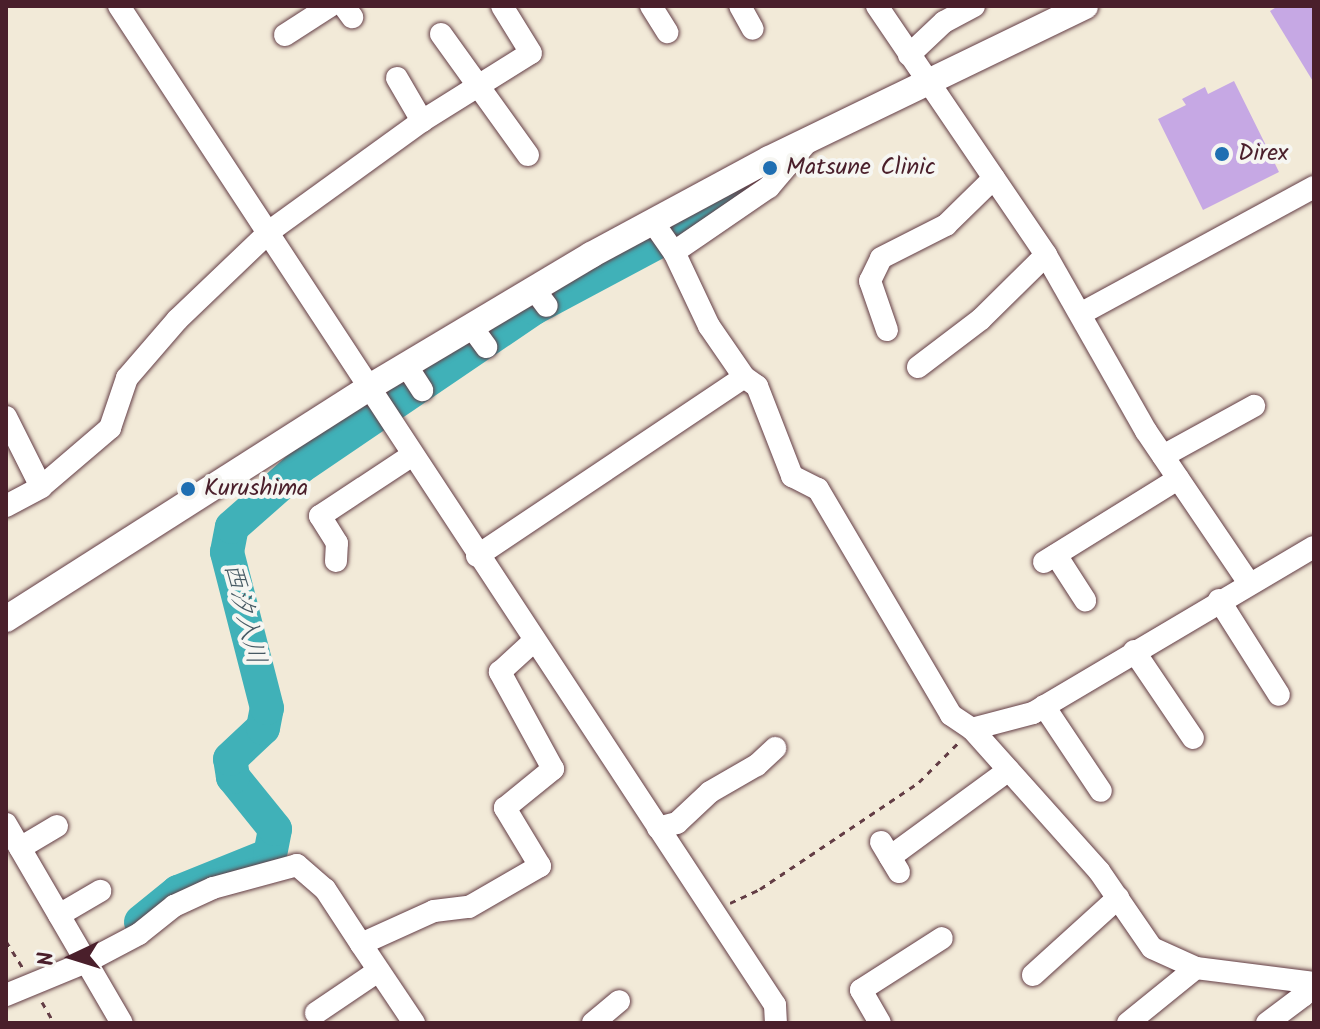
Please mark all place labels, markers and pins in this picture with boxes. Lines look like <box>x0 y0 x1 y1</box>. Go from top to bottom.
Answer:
place label: Direx <box>1238 140 1288 168</box>
marker: Direx <box>1213 145 1231 163</box>
place label: Matsune Clinic <box>786 154 936 182</box>
marker: Matsune Clinic <box>761 159 779 177</box>
place label: Kurushima <box>204 475 308 503</box>
marker: Kurushima <box>179 480 197 498</box>

